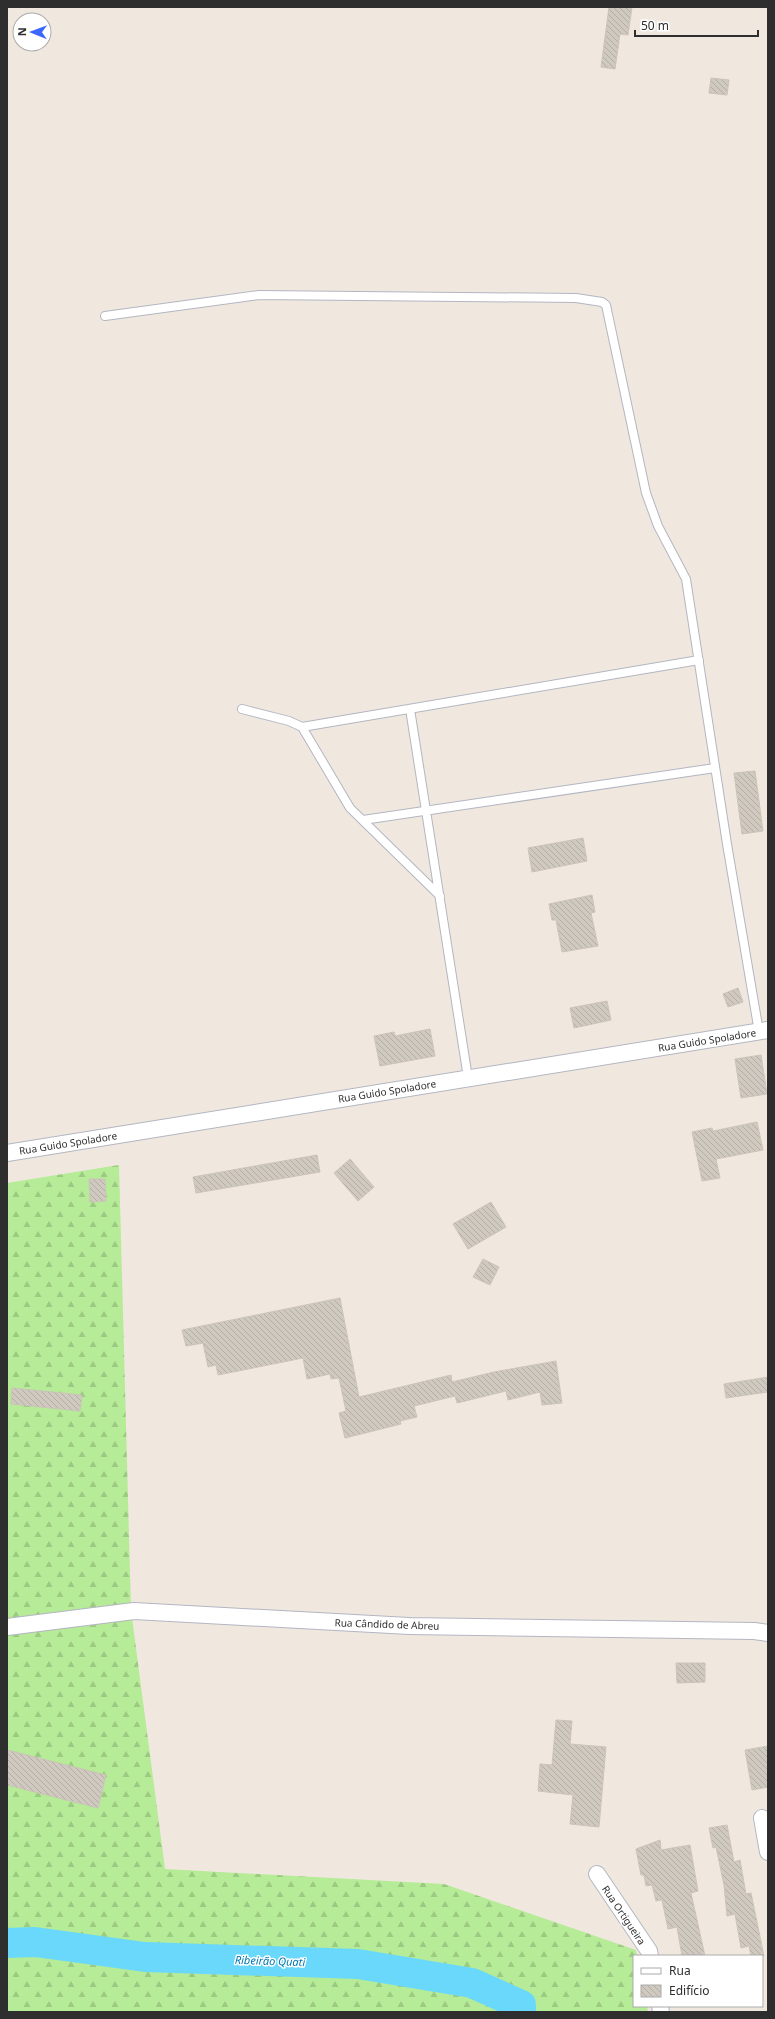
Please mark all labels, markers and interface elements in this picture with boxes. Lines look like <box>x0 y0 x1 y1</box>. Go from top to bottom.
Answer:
north arrow <box>12 12 52 52</box>
scale bar <box>635 12 758 38</box>
text: 50 m <box>641 17 669 34</box>
text: N <box>14 27 29 36</box>
street label: Rua Guido Spoladore <box>657 1025 757 1055</box>
street label: Rua Guido Spoladore <box>337 1076 437 1106</box>
street label: Rua Guido Spoladore <box>18 1128 118 1158</box>
street label: Rua Cândido de Abreu <box>334 1615 440 1633</box>
street label: Rua Ortigueira <box>599 1883 649 1947</box>
water label: Ribeirão Quati <box>235 1952 306 1969</box>
legend <box>633 1955 763 2007</box>
text: Rua <box>669 1962 691 1979</box>
text: Edifício <box>669 1982 710 1999</box>

